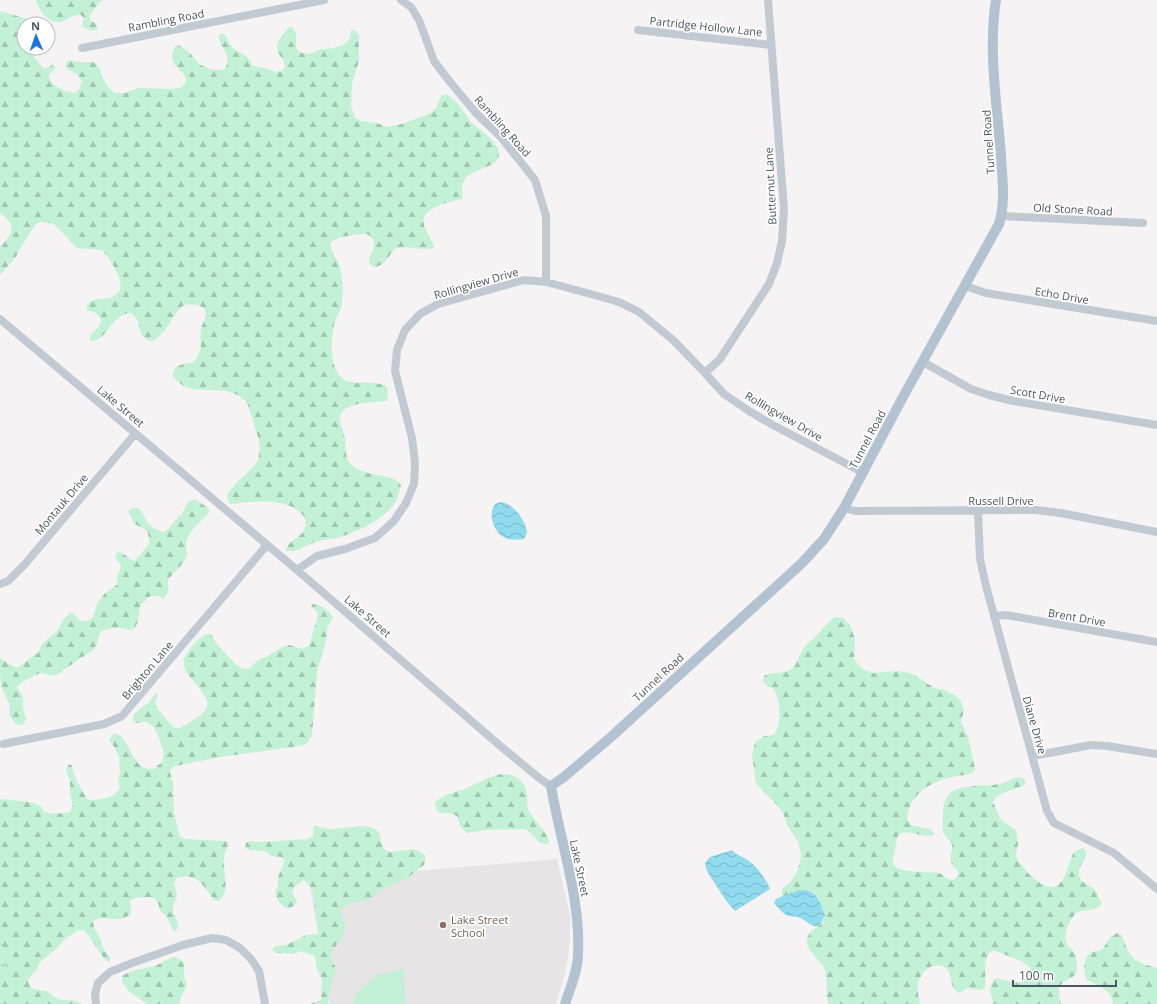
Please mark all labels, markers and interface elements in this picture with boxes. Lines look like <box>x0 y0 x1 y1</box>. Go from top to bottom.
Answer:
street label: Rambling Road <box>127 5 205 35</box>
street label: Partridge Hollow Lane <box>649 13 763 39</box>
north arrow <box>16 16 56 56</box>
text: N <box>31 18 40 33</box>
street label: Rambling Road <box>472 92 534 160</box>
street label: Tunnel Road <box>978 109 998 175</box>
street label: Butternut Lane <box>760 147 780 225</box>
street label: Old Stone Road <box>1033 199 1113 219</box>
street label: Rollingview Drive <box>432 264 520 302</box>
street label: Echo Drive <box>1034 283 1090 307</box>
street label: Lake Street <box>94 382 148 430</box>
street label: Scott Drive <box>1009 382 1067 406</box>
street label: Rollingview Drive <box>742 388 826 444</box>
street label: Tunnel Road <box>845 407 889 471</box>
street label: Montauk Drive <box>31 470 91 538</box>
street label: Russell Drive <box>968 493 1034 508</box>
street label: Lake Street <box>341 592 395 641</box>
street label: Brent Drive <box>1047 605 1107 629</box>
street label: Brighton Lane <box>118 638 176 702</box>
street label: Tunnel Road <box>629 650 687 704</box>
street label: Diane Drive <box>1020 694 1050 756</box>
street label: Lake Street <box>567 838 593 898</box>
place label: Lake Street School <box>451 912 508 940</box>
marker: Lake Street School <box>438 920 448 930</box>
scale bar <box>1013 962 1116 988</box>
text: 100 m <box>1019 967 1054 984</box>

